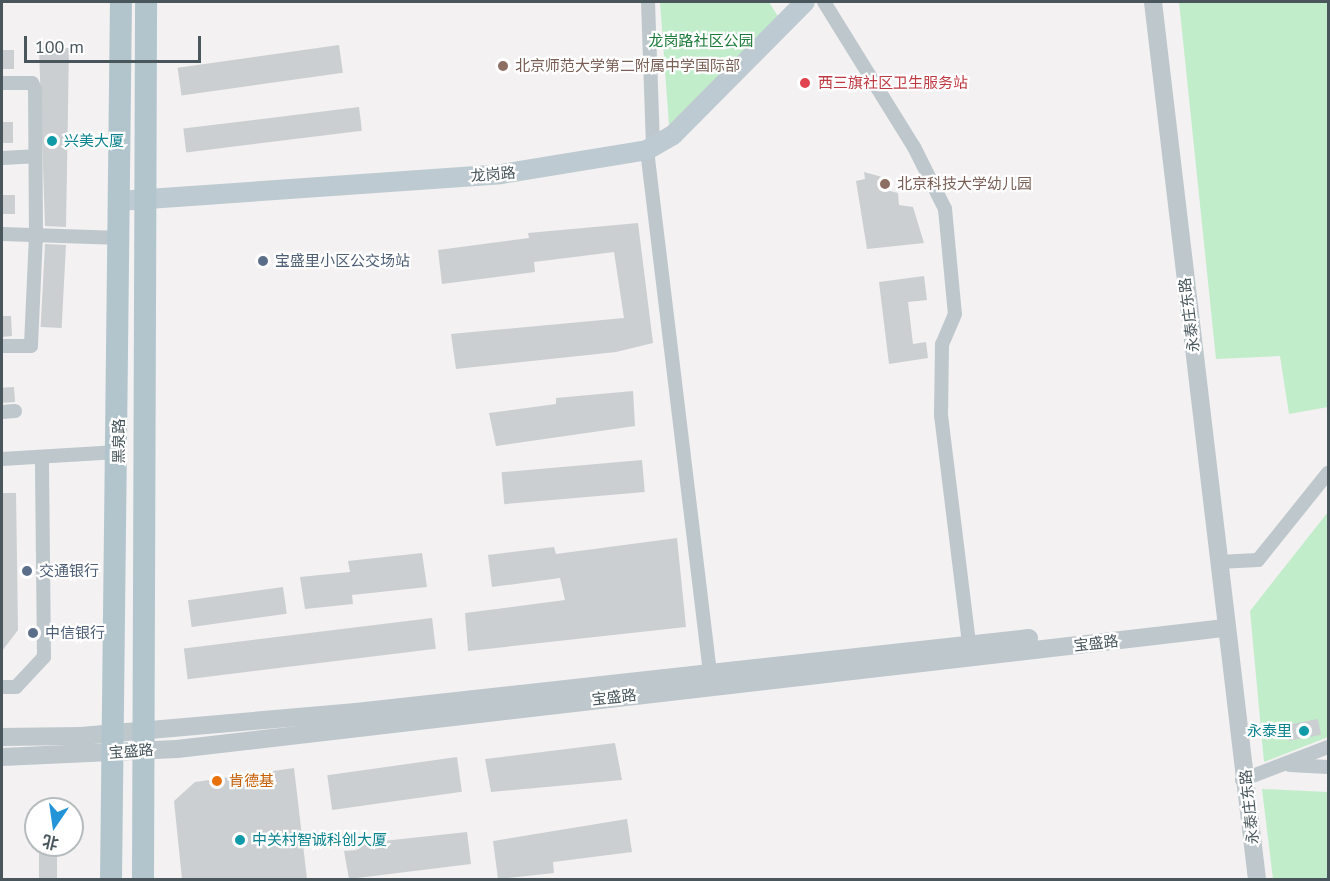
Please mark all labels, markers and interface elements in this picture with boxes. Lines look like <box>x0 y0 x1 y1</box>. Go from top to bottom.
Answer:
scale bar <box>27 24 204 62</box>
park label: 龙岗路社区公园 <box>649 32 753 50</box>
text: 100 m <box>35 35 84 58</box>
place label: 北京师范大学第二附属中学国际部 <box>515 57 740 75</box>
marker: 北京师范大学第二附属中学国际部 <box>496 59 510 73</box>
marker: 西三旗社区卫生服务站 <box>796 74 814 92</box>
place label: 西三旗社区卫生服务站 <box>818 74 968 92</box>
place label: 兴美大厦 <box>64 132 124 150</box>
marker: 兴美大厦 <box>45 134 59 148</box>
street label: 龙岗路 <box>470 163 516 185</box>
place label: 北京科技大学幼儿园 <box>897 175 1032 193</box>
marker: 北京科技大学幼儿园 <box>878 177 892 191</box>
place label: 宝盛里小区公交场站 <box>275 252 410 270</box>
marker: 宝盛里小区公交场站 <box>256 254 270 268</box>
street label: 永泰庄东路 <box>1175 277 1203 353</box>
street label: 黑泉路 <box>110 419 128 463</box>
place label: 交通银行 <box>39 562 99 580</box>
marker: 交通银行 <box>20 564 34 578</box>
place label: 中信银行 <box>45 624 105 642</box>
marker: 中信银行 <box>26 626 40 640</box>
street label: 宝盛路 <box>1073 632 1119 654</box>
street label: 宝盛路 <box>591 686 637 708</box>
place label: 永泰里 <box>1247 722 1292 740</box>
marker: 永泰里 <box>1297 724 1311 738</box>
street label: 宝盛路 <box>108 740 154 762</box>
street label: 永泰庄东路 <box>1236 769 1262 845</box>
place label: 肯德基 <box>229 772 274 790</box>
marker: 肯德基 <box>210 774 224 788</box>
north arrow <box>24 797 84 857</box>
text: 北 <box>40 831 60 854</box>
place label: 中关村智诚科创大厦 <box>252 831 387 849</box>
marker: 中关村智诚科创大厦 <box>233 833 247 847</box>

